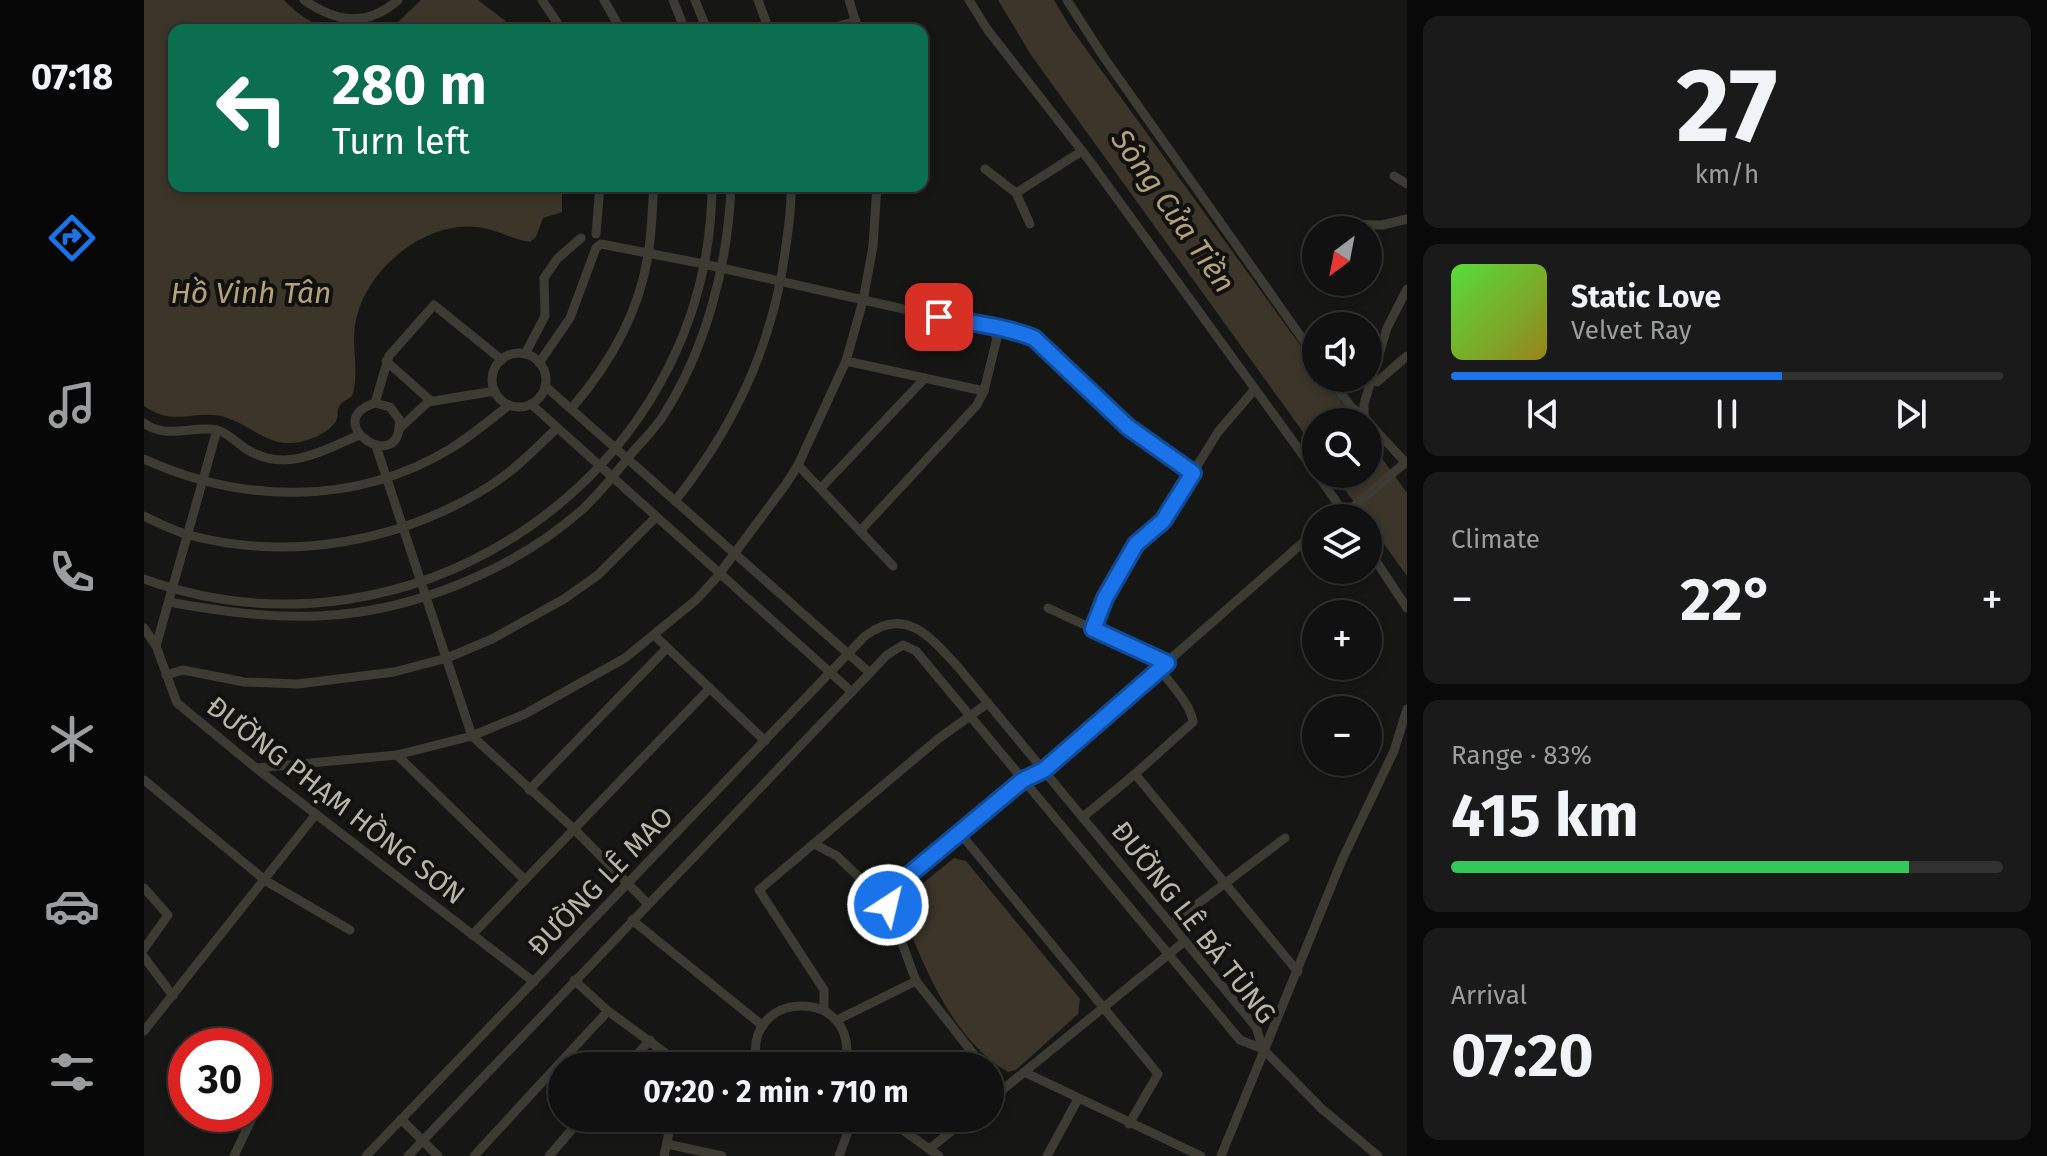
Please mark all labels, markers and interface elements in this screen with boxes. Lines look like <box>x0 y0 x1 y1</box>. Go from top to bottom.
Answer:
text: 27 <box>1676 44 1778 169</box>
text: 280 m <box>332 52 487 119</box>
text: 07:18 <box>31 55 113 99</box>
icon: left <box>200 56 304 160</box>
text: Turn left <box>332 120 470 164</box>
water label: Sông Cửa Tiền <box>1103 122 1243 300</box>
text: km/h <box>1695 159 1759 190</box>
icon: directions <box>44 210 100 266</box>
north arrow <box>1302 216 1382 296</box>
map controls <box>1302 216 1382 776</box>
water label: Hồ Vinh Tân <box>171 275 331 311</box>
text: Static Love <box>1571 279 1721 315</box>
pin <box>905 283 973 351</box>
icon: arrive <box>917 295 961 339</box>
button: sound <box>1302 312 1382 392</box>
text: Velvet Ray <box>1571 315 1691 346</box>
icon: music <box>44 377 100 433</box>
icon: previous <box>1521 392 1565 436</box>
icon: pause <box>1705 392 1749 436</box>
icon: next <box>1889 392 1933 436</box>
button: search <box>1302 408 1382 488</box>
button: layers <box>1302 504 1382 584</box>
text: Climate <box>1451 524 1540 555</box>
icon: phone <box>44 544 100 600</box>
text: 22° <box>1680 564 1774 636</box>
text: − <box>1451 573 1473 626</box>
text: + <box>1981 573 2003 626</box>
button: + <box>1302 600 1382 680</box>
street label: ĐƯỜNG PHẠM HỒNG SƠN <box>200 687 473 911</box>
button: − <box>1302 696 1382 776</box>
icon: climate <box>44 711 100 767</box>
text: Range · 83% <box>1451 740 1592 771</box>
text: 415 km <box>1451 780 1639 852</box>
street label: ĐƯỜNG LÊ MAO <box>521 800 680 963</box>
street label: ĐƯỜNG LÊ BÁ TÙNG <box>1104 815 1283 1030</box>
position arrow <box>846 863 930 947</box>
icon: car <box>44 878 100 934</box>
text: Arrival <box>1451 980 1527 1011</box>
text: 07:20 <box>1451 1020 1594 1092</box>
speed limit sign: 30 <box>168 1028 272 1132</box>
icon: filters <box>44 1044 100 1100</box>
text: 07:20 · 2 min · 710 m <box>643 1074 909 1110</box>

